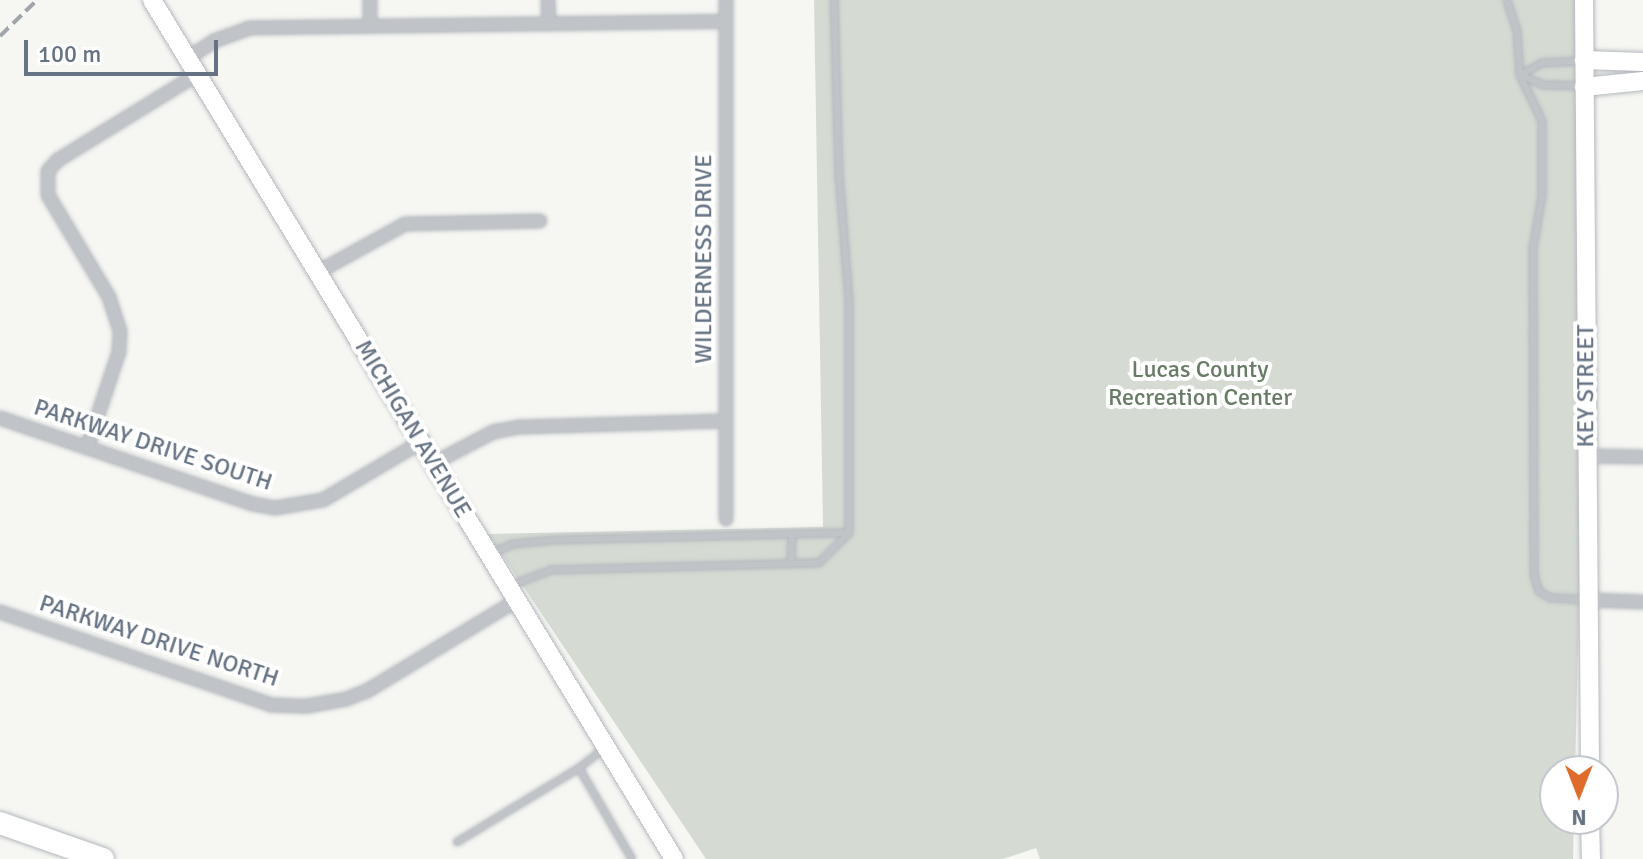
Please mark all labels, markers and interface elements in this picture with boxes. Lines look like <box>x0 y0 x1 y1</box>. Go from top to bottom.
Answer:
scale bar <box>28 24 222 74</box>
text: 100 m <box>38 39 101 69</box>
street label: WILDERNESS DRIVE <box>690 154 718 364</box>
street label: KEY STREET <box>1572 324 1600 448</box>
street label: MICHIGAN AVENUE <box>348 335 478 523</box>
park label: Lucas County Recreation Center <box>1108 356 1292 412</box>
street label: PARKWAY DRIVE SOUTH <box>30 393 276 497</box>
street label: PARKWAY DRIVE NORTH <box>36 589 282 693</box>
north arrow <box>1539 755 1619 835</box>
text: N <box>1571 804 1587 831</box>

